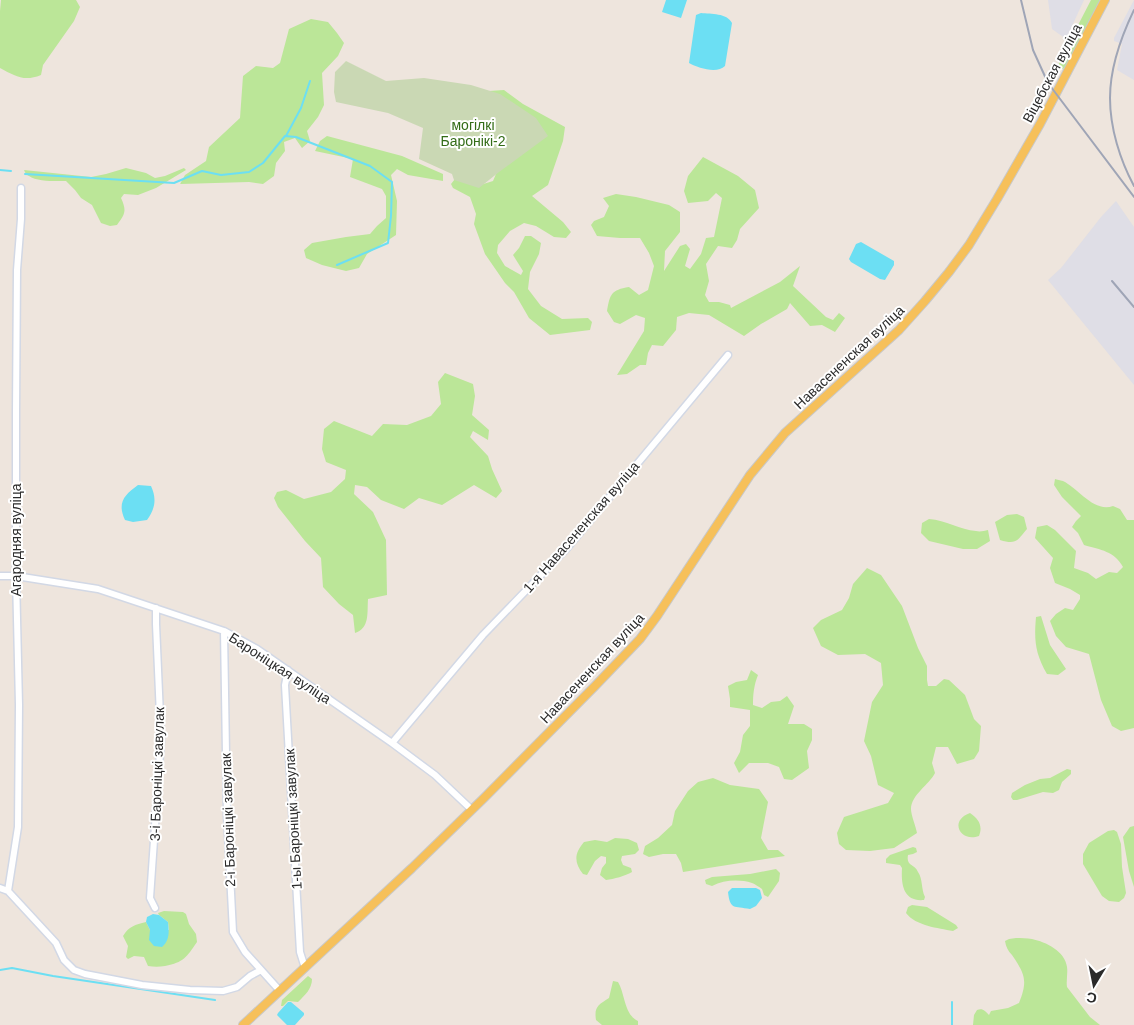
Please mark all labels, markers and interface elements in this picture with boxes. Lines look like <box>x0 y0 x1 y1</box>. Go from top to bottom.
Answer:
street label: Віцебская вуліца <box>1019 21 1085 125</box>
park label: могілкі Баронікі-2 <box>440 117 506 149</box>
street label: Навасененская вуліца <box>791 302 907 412</box>
street label: 1-я Навасененская вуліца <box>520 458 642 596</box>
street label: Агародняя вуліца <box>8 483 24 597</box>
street label: Навасененская вуліца <box>537 610 647 726</box>
street label: Бароніцкая вуліца <box>226 629 334 707</box>
street label: 3-і Бароніцкі завулак <box>147 706 167 841</box>
street label: 1-ы Бароніцкі завулак <box>281 747 305 890</box>
street label: 2-і Бароніцкі завулак <box>218 752 238 887</box>
north arrow <box>1069 960 1119 1010</box>
text: С <box>1085 989 1098 1007</box>

